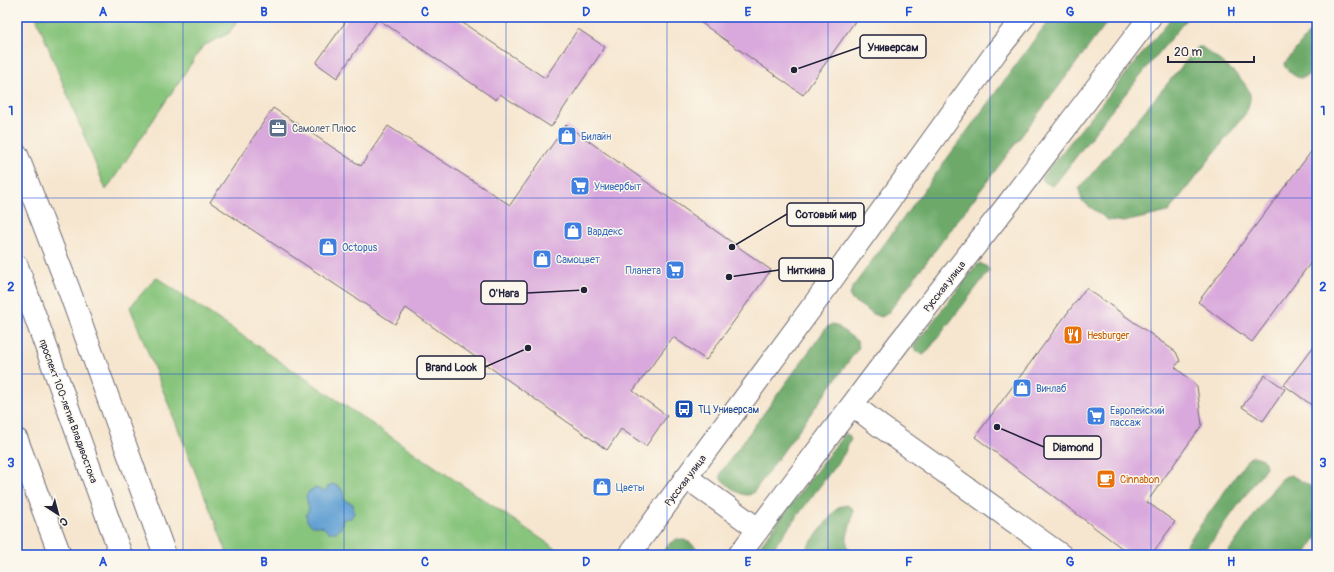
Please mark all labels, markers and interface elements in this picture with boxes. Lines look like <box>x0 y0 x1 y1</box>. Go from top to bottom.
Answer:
text: A <box>99 4 108 20</box>
text: B <box>260 4 268 20</box>
text: C <box>421 4 429 20</box>
text: D <box>582 4 590 20</box>
text: E <box>745 4 752 20</box>
text: F <box>905 4 913 20</box>
text: G <box>1066 4 1075 20</box>
text: H <box>1227 4 1235 20</box>
callout: Универсам <box>860 35 926 58</box>
scale bar <box>1168 38 1254 64</box>
text: Универсам <box>868 41 918 54</box>
text: 20 m <box>1174 45 1203 60</box>
text: 1 <box>8 103 14 119</box>
text: 1 <box>1320 103 1326 119</box>
office icon: Самолет Плюс <box>267 117 289 139</box>
place label: Самолет Плюс <box>292 123 356 135</box>
shop icon: Билайн <box>556 125 578 147</box>
place label: Билайн <box>581 131 611 143</box>
supermarket icon: Универбыт <box>569 175 591 197</box>
place label: Универбыт <box>594 181 641 193</box>
callout: Сотовый мир <box>787 203 864 226</box>
text: Сотовый мир <box>795 208 857 221</box>
shop icon: Вардекс <box>562 220 584 242</box>
place label: Вардекс <box>587 226 623 238</box>
shop icon: Octopus <box>317 236 339 258</box>
place label: Octopus <box>342 242 378 254</box>
shop icon: Самоцвет <box>531 248 553 270</box>
place label: Самоцвет <box>556 254 600 266</box>
callout: Ниткина <box>779 258 833 281</box>
supermarket icon: Планета <box>664 259 686 281</box>
street label: Русская улица <box>921 259 969 314</box>
text: Ниткина <box>787 264 825 277</box>
place label: Планета <box>626 265 661 277</box>
text: 2 <box>7 279 15 295</box>
text: 2 <box>1319 279 1327 295</box>
callout: O'Hara <box>481 281 527 304</box>
text: O'Hara <box>489 287 519 300</box>
restaurant icon: Hesburger <box>1062 324 1084 346</box>
place label: Hesburger <box>1087 330 1130 342</box>
street label: проспект 100-летия Владивостока <box>36 338 100 485</box>
callout: Brand Look <box>417 356 485 379</box>
text: Brand Look <box>425 361 477 374</box>
shop icon: Винлаб <box>1011 377 1033 399</box>
place label: Винлаб <box>1036 383 1067 395</box>
bus stop icon: ТЦ Универсам <box>673 398 695 420</box>
place label: ТЦ Универсам <box>698 404 760 416</box>
supermarket icon: Европейский пассаж <box>1085 405 1107 427</box>
place label: Европейский пассаж <box>1110 405 1165 429</box>
callout: Diamond <box>1044 436 1101 459</box>
text: Diamond <box>1052 441 1094 454</box>
street label: Русская улица <box>663 452 709 509</box>
text: 3 <box>7 455 15 471</box>
text: 3 <box>1319 455 1327 471</box>
cafe icon: Cinnabon <box>1095 468 1117 490</box>
place label: Cinnabon <box>1120 474 1160 486</box>
shop icon: Цветы <box>591 476 613 498</box>
place label: Цветы <box>616 482 644 494</box>
north arrow <box>38 494 78 534</box>
text: С <box>57 514 70 529</box>
text: A <box>99 554 108 570</box>
text: B <box>260 554 268 570</box>
text: C <box>421 554 429 570</box>
text: D <box>582 554 590 570</box>
text: E <box>745 554 752 570</box>
text: F <box>905 554 913 570</box>
text: G <box>1066 554 1075 570</box>
text: H <box>1227 554 1235 570</box>

